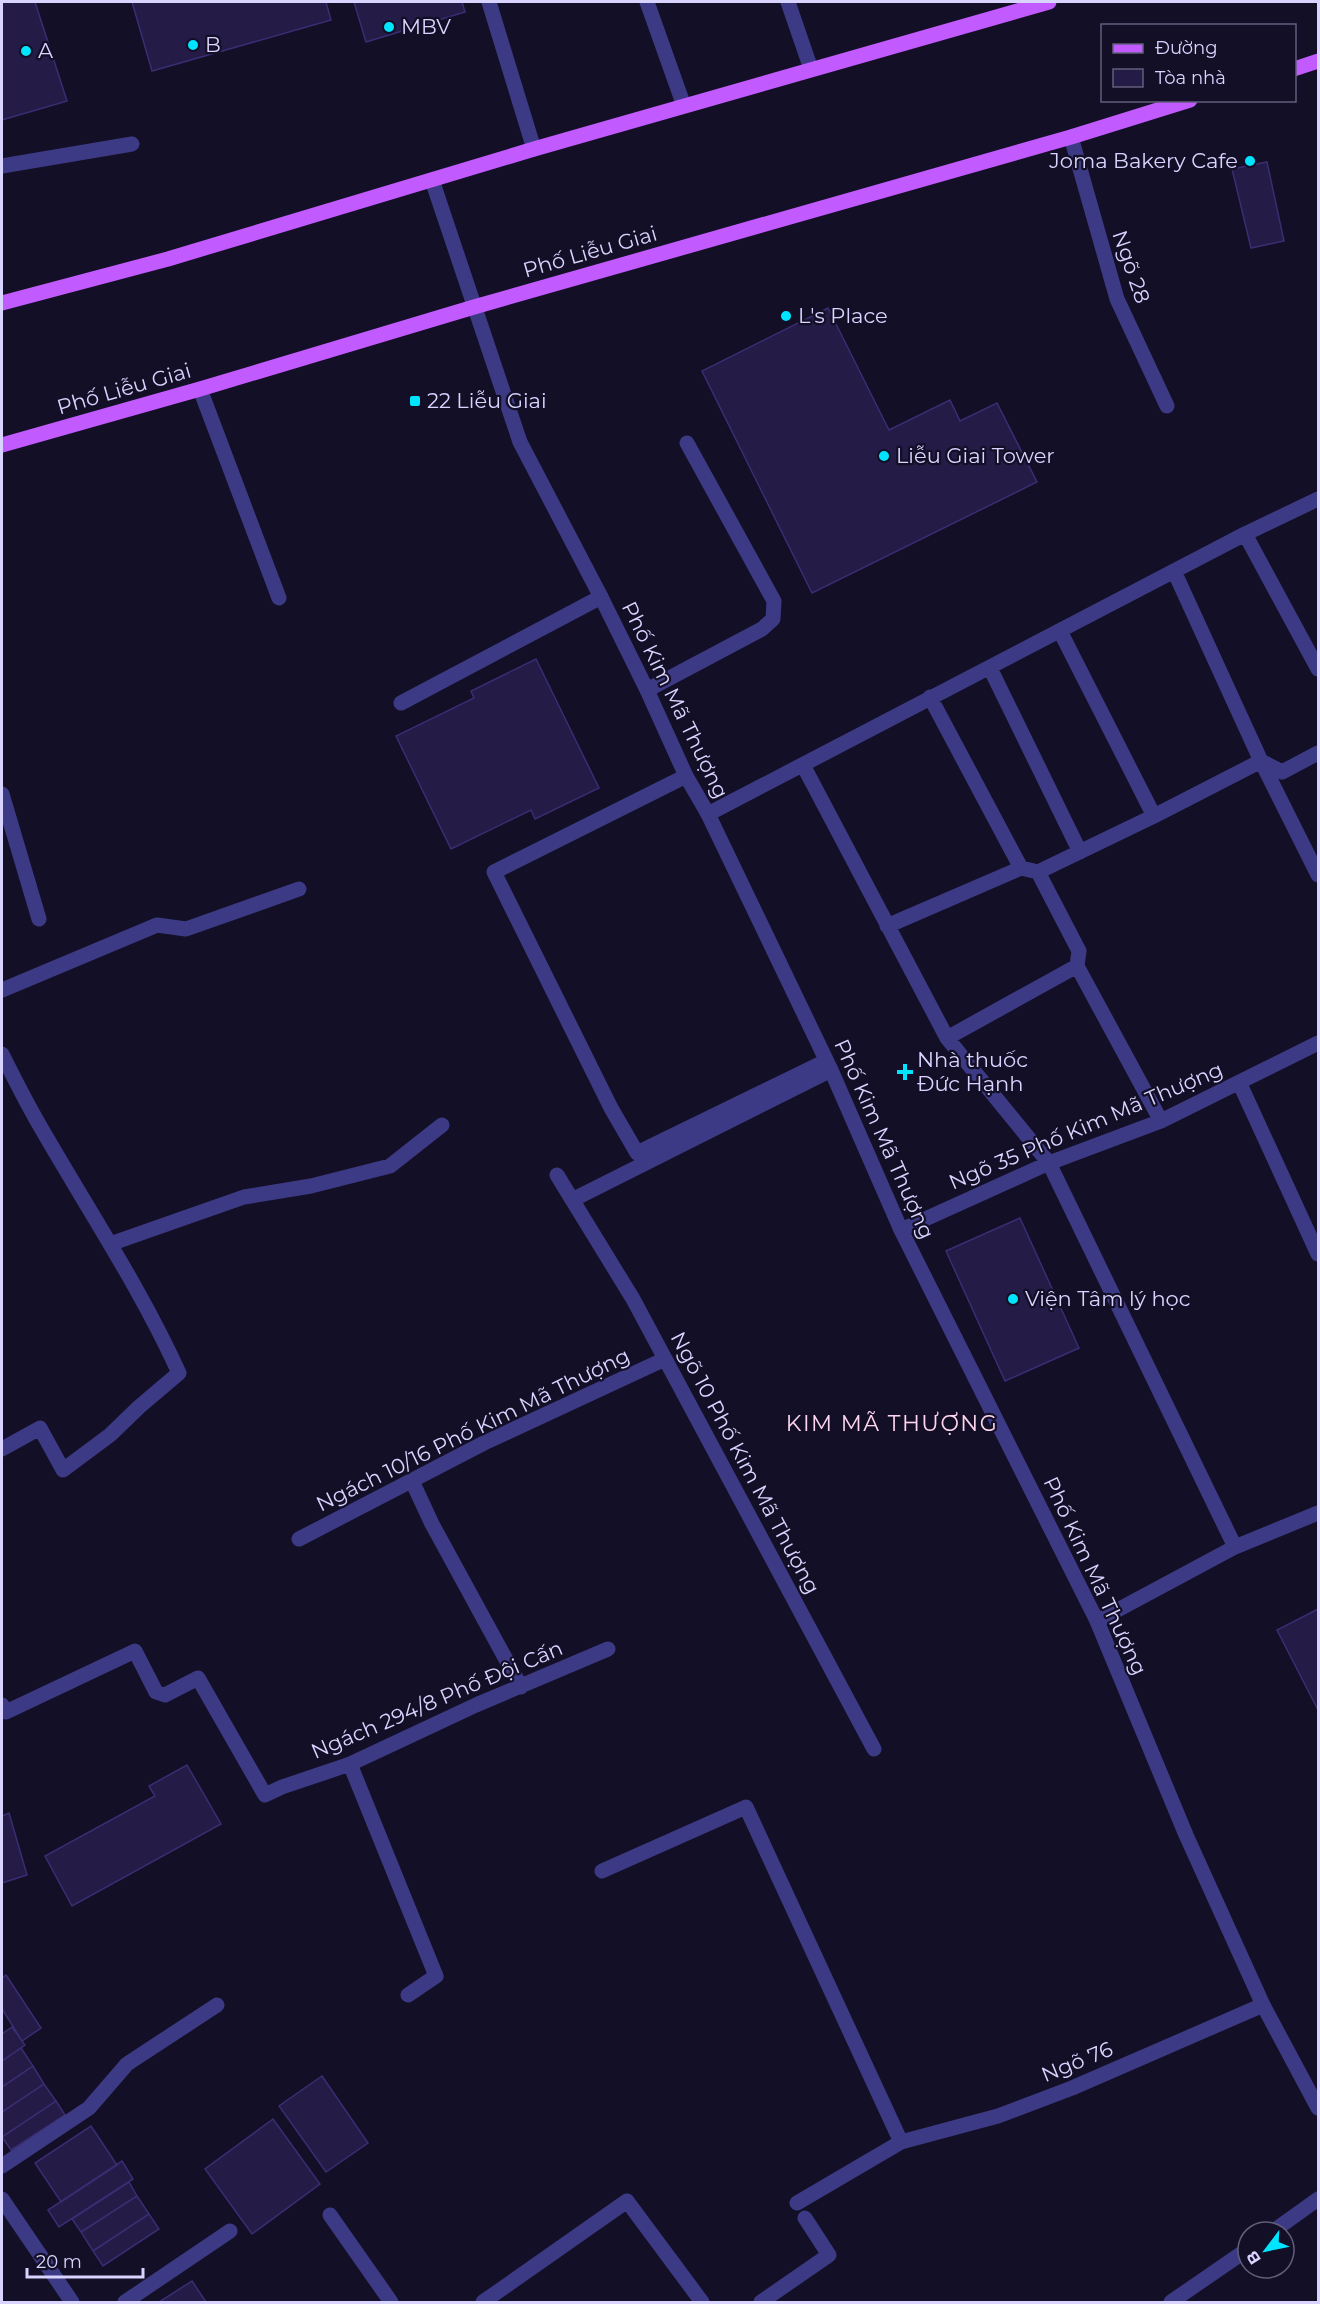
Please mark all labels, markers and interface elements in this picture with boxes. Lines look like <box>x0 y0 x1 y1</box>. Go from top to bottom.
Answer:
place label: MBV <box>401 14 451 39</box>
marker: MBV <box>382 20 396 34</box>
legend <box>1101 24 1296 102</box>
place label: B <box>205 32 221 57</box>
text: Đường <box>1155 37 1218 59</box>
place label: A <box>38 38 54 63</box>
marker: B <box>186 38 200 52</box>
marker: A <box>19 44 33 58</box>
text: Tòa nhà <box>1155 67 1226 89</box>
place label: Joma Bakery Cafe <box>1048 148 1238 173</box>
marker: Joma Bakery Cafe <box>1243 154 1257 168</box>
street label: Phố Liễu Giai <box>520 220 660 283</box>
street label: Ngõ 28 <box>1107 227 1156 307</box>
place label: L's Place <box>798 303 888 328</box>
marker: L's Place <box>779 309 793 323</box>
street label: Phố Liễu Giai <box>54 357 194 420</box>
place label: 22 Liễu Giai <box>427 388 547 413</box>
marker: 22 Liễu Giai <box>408 394 422 408</box>
place label: Liễu Giai Tower <box>896 443 1055 468</box>
marker: Liễu Giai Tower <box>877 449 891 463</box>
street label: Phố Kim Mã Thượng <box>617 597 734 802</box>
street label: Phố Kim Mã Thượng <box>829 1035 940 1243</box>
place label: Nhà thuốc Đức Hạnh <box>917 1047 1028 1096</box>
street label: Ngõ 35 Phố Kim Mã Thượng <box>945 1056 1227 1195</box>
marker: Nhà thuốc Đức Hạnh <box>898 1065 912 1079</box>
place label: Viện Tâm lý học <box>1025 1286 1191 1311</box>
marker: Viện Tâm lý học <box>1006 1292 1020 1306</box>
street label: Ngõ 10 Phố Kim Mã Thượng <box>666 1327 825 1598</box>
street label: Ngách 10/16 Phố Kim Mã Thượng <box>312 1343 634 1517</box>
district label: KIM MÃ THƯỢNG <box>786 1410 998 1437</box>
street label: Phố Kim Mã Thượng <box>1038 1473 1152 1679</box>
street label: Ngách 294/8 Phố Đội Cấn <box>307 1635 566 1764</box>
street label: Ngõ 76 <box>1037 2036 1116 2087</box>
north arrow <box>1236 2220 1296 2280</box>
scale bar <box>27 2241 142 2279</box>
text: B <box>1242 2247 1265 2268</box>
text: 20 m <box>36 2251 82 2273</box>

